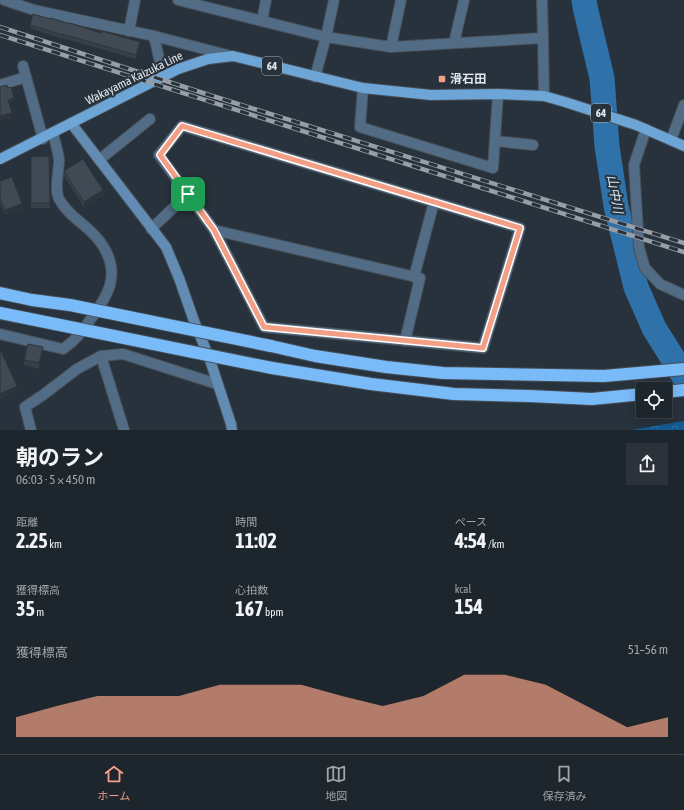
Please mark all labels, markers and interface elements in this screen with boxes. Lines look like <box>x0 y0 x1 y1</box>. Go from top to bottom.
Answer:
street label: Wakayama Kaizuka Line <box>83 48 185 108</box>
road number: 64 <box>262 57 282 75</box>
place label: 滑石田 <box>450 72 486 86</box>
marker: 滑石田 <box>437 74 447 84</box>
road number: 64 <box>591 104 611 122</box>
water label: 山中川 <box>604 173 626 216</box>
pin <box>171 177 205 211</box>
icon: arrive <box>177 183 199 205</box>
map controls <box>636 382 672 418</box>
button: locate <box>636 382 672 418</box>
button: share <box>626 443 668 485</box>
text: 朝のラン <box>16 444 104 470</box>
text: 06:03 · 5 × 450 m <box>16 472 95 487</box>
text: 距離 <box>16 516 38 528</box>
text: 時間 <box>235 516 257 528</box>
text: ペース <box>455 516 487 528</box>
text: 2.25 <box>16 529 48 552</box>
text: 11:02 <box>235 529 277 552</box>
text: 4:54 <box>455 529 486 552</box>
text: km <box>48 538 62 550</box>
text: /km <box>486 538 504 550</box>
text: kcal <box>455 583 471 595</box>
text: 獲得標高 <box>16 584 60 596</box>
text: 心拍数 <box>235 584 268 596</box>
text: 154 <box>455 595 483 618</box>
text: 35 <box>16 597 35 620</box>
text: 167 <box>235 597 264 620</box>
text: m <box>35 606 44 618</box>
text: bpm <box>264 606 283 618</box>
text: 51–56 m <box>628 642 668 657</box>
text: 獲得標高 <box>16 645 68 660</box>
tab: ホーム <box>98 763 130 803</box>
tab: 地図 <box>325 763 347 803</box>
tab: 保存済み <box>542 763 586 803</box>

